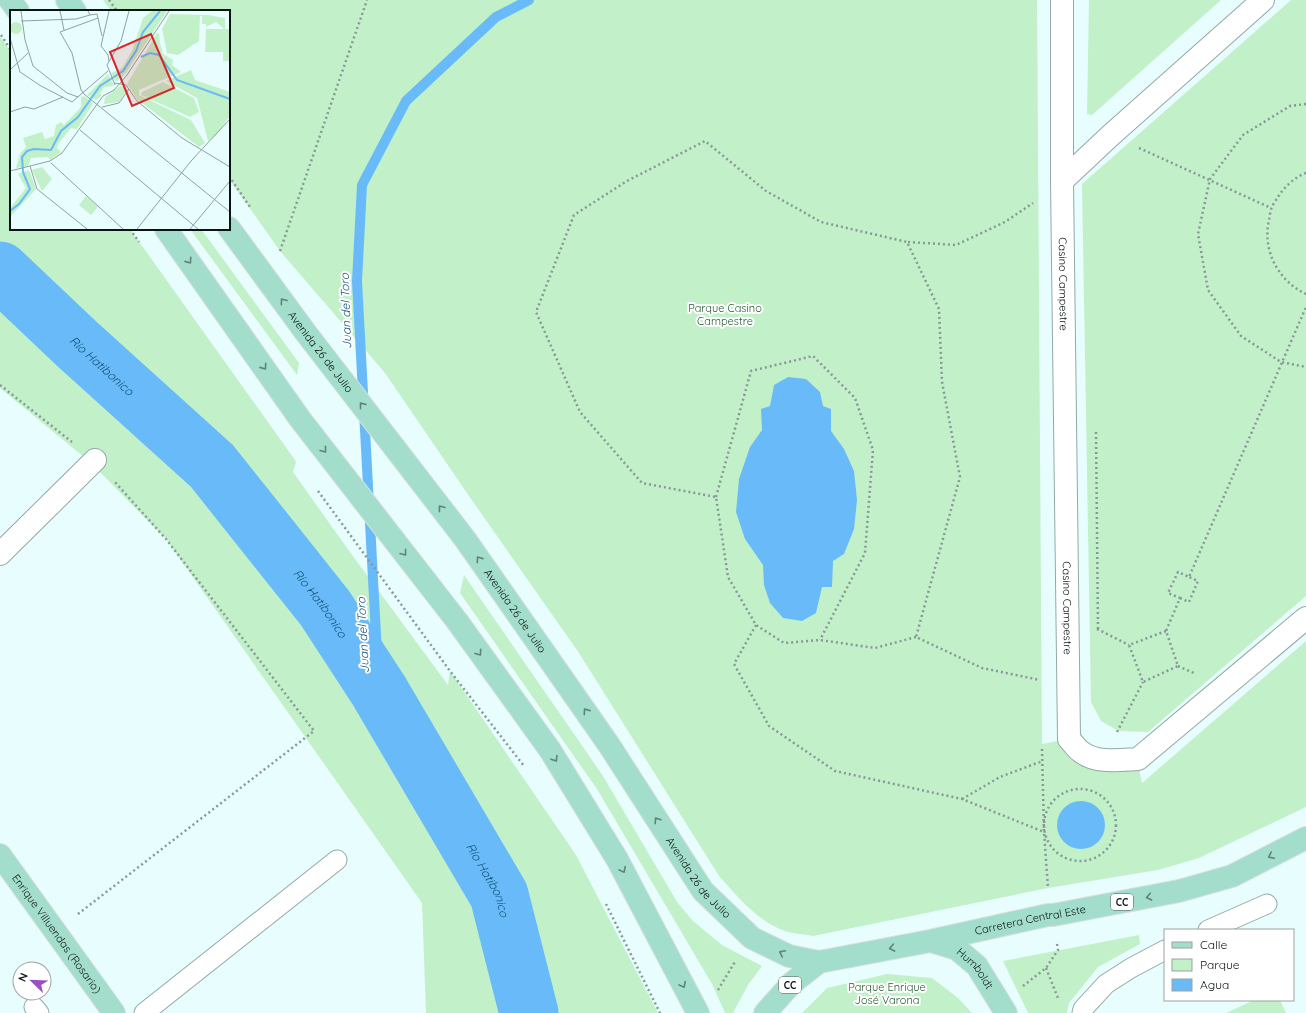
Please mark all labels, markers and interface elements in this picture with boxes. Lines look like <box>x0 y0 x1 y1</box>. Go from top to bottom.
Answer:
inset map <box>10 10 230 230</box>
street label: Casino Campestre <box>1056 237 1071 331</box>
one-way arrow <box>184 257 192 264</box>
water label: Juan del Toro <box>337 272 354 349</box>
one-way arrow <box>281 299 288 306</box>
park label: Parque Casino Campestre <box>688 301 762 328</box>
street label: Avenida 26 de Julio <box>285 308 357 396</box>
water label: Río Hatibonico <box>67 333 137 399</box>
one-way arrow <box>259 363 266 370</box>
one-way arrow <box>359 403 366 410</box>
one-way arrow <box>319 446 326 453</box>
one-way arrow <box>439 506 446 513</box>
one-way arrow <box>399 549 406 556</box>
one-way arrow <box>477 556 484 563</box>
street label: Casino Campestre <box>1060 561 1075 655</box>
water label: Río Hatibonico <box>290 566 351 641</box>
street label: Avenida 26 de Julio <box>481 566 549 656</box>
water label: Juan del Toro <box>353 596 372 673</box>
one-way arrow <box>475 649 482 656</box>
one-way arrow <box>583 708 591 715</box>
one-way arrow <box>550 755 558 762</box>
one-way arrow <box>655 817 662 824</box>
street label: Avenida 26 de Julio <box>663 834 734 921</box>
water label: Río Hatibonico <box>463 840 512 919</box>
one-way arrow <box>1268 851 1276 859</box>
one-way arrow <box>618 865 626 873</box>
street label: Enrique Villuendas (Rosario) <box>9 871 105 996</box>
one-way arrow <box>1146 892 1152 901</box>
road number: CC <box>1111 894 1133 910</box>
street label: Carretera Central Este <box>973 902 1087 938</box>
legend <box>1164 929 1294 1001</box>
text: Calle <box>1200 937 1228 952</box>
one-way arrow <box>889 944 895 952</box>
street label: Humboldt <box>954 945 997 992</box>
one-way arrow <box>778 950 786 958</box>
text: Parque <box>1200 957 1240 972</box>
north arrow <box>12 961 52 1001</box>
text: N <box>15 971 31 984</box>
road number: CC <box>779 977 801 993</box>
text: Agua <box>1200 977 1229 992</box>
park label: Parque Enrique José Varona <box>848 980 926 1007</box>
one-way arrow <box>679 981 686 988</box>

